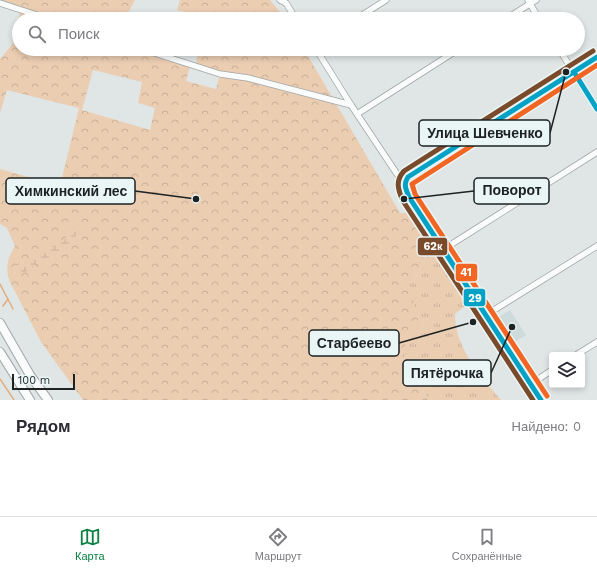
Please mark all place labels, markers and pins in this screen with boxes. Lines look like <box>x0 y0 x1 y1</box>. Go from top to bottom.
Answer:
callout: Улица Шевченко <box>419 120 550 146</box>
callout: Химкинский лес <box>6 178 135 204</box>
callout: Поворот <box>474 178 549 204</box>
callout: Старбеево <box>309 330 399 356</box>
callout: Пятёрочка <box>403 360 491 386</box>

